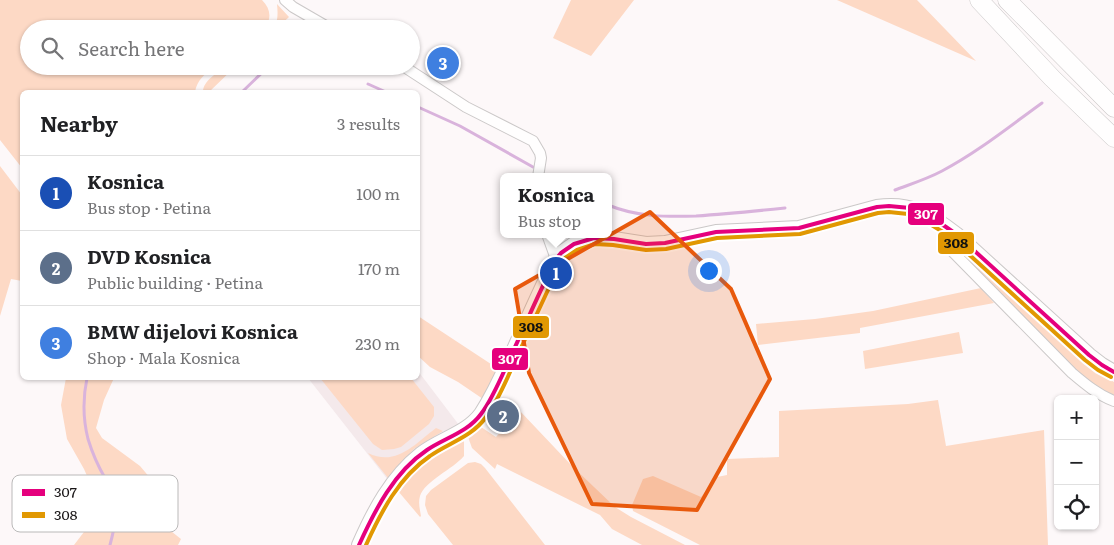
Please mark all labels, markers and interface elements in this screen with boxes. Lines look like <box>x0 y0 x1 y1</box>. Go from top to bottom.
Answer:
search box <box>20 20 420 75</box>
icon: search <box>38 34 66 62</box>
text: Search here <box>78 34 185 62</box>
pin: 3 <box>427 44 459 82</box>
text: Nearby <box>40 107 118 138</box>
text: 3 results <box>337 111 400 135</box>
text: Kosnica <box>87 167 164 195</box>
popup <box>500 173 612 238</box>
text: Kosnica <box>517 180 595 208</box>
text: 1 <box>53 181 59 205</box>
text: 100 m <box>356 181 400 205</box>
text: Bus stop · Petina <box>87 195 211 219</box>
line badge: 307 <box>907 202 945 226</box>
text: 307 <box>914 203 938 223</box>
text: Bus stop <box>517 208 581 232</box>
line badge: 308 <box>937 231 975 255</box>
text: 308 <box>944 232 968 252</box>
text: DVD Kosnica <box>87 242 211 270</box>
pin: 1 <box>540 254 572 292</box>
text: 2 <box>52 256 60 280</box>
text: 170 m <box>358 256 400 280</box>
your location <box>696 258 722 284</box>
text: Public building · Petina <box>87 270 263 294</box>
line badge: 308 <box>512 315 550 339</box>
text: 308 <box>519 316 543 336</box>
text: BMW dijelovi Kosnica <box>87 317 298 345</box>
text: 3 <box>52 331 60 355</box>
text: 230 m <box>355 331 400 355</box>
text: Shop · Mala Kosnica <box>87 345 240 369</box>
line badge: 307 <box>491 347 529 371</box>
text: 307 <box>498 348 522 368</box>
map controls <box>1054 395 1099 530</box>
button: + <box>1054 395 1099 440</box>
pin: 2 <box>487 397 519 435</box>
button: − <box>1054 440 1099 485</box>
legend <box>12 475 178 532</box>
text: 307 <box>54 481 77 501</box>
button: locate <box>1054 485 1099 530</box>
text: 308 <box>54 504 78 524</box>

